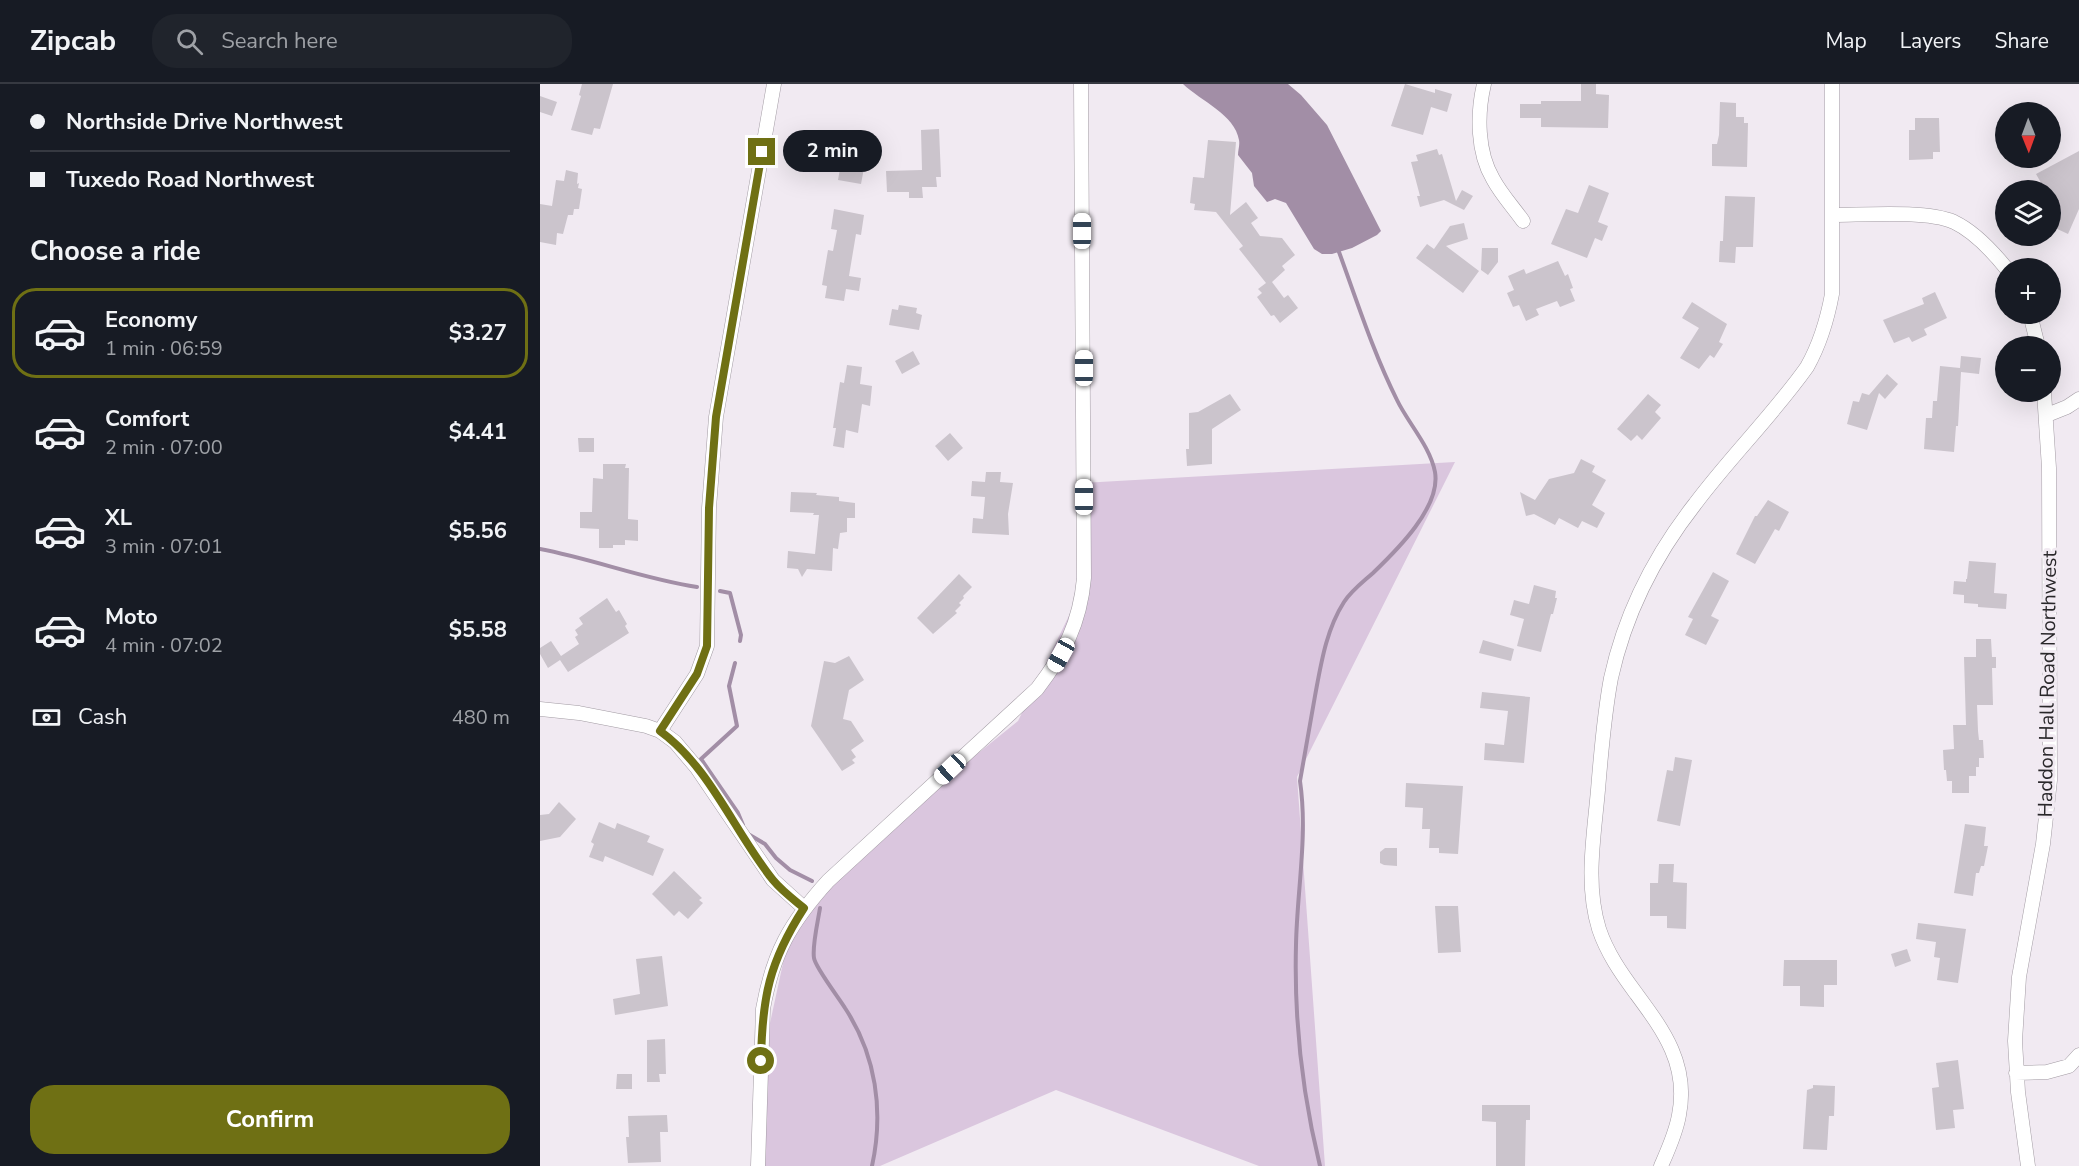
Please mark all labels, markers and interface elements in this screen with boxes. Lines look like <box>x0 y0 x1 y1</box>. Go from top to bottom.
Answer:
search box <box>152 14 572 68</box>
text: Zipcab <box>30 22 116 60</box>
icon: search <box>173 25 206 58</box>
text: Search here <box>221 26 338 56</box>
text: Map <box>1825 27 1867 55</box>
text: Layers <box>1900 27 1961 55</box>
text: Share <box>1994 27 2049 55</box>
north arrow <box>1995 102 2061 168</box>
map controls <box>1995 102 2061 402</box>
text: Northside Drive Northwest <box>66 107 342 137</box>
callout: 2 min <box>783 131 882 173</box>
text: 2 min <box>807 137 858 164</box>
route end <box>748 138 775 165</box>
text: Tuxedo Road Northwest <box>66 165 314 195</box>
button: layers <box>1995 180 2061 246</box>
car <box>1073 213 1091 249</box>
text: Choose a ride <box>30 233 201 270</box>
button: + <box>1995 258 2061 324</box>
text: Economy <box>105 305 197 335</box>
icon: car <box>33 306 87 360</box>
text: $3.27 <box>449 318 507 348</box>
text: 1 min · 06:59 <box>105 335 223 362</box>
button: − <box>1995 336 2061 402</box>
car <box>1075 350 1093 386</box>
text: Comfort <box>105 404 189 434</box>
icon: car <box>33 405 87 459</box>
text: $4.41 <box>449 417 507 447</box>
text: 2 min · 07:00 <box>105 434 223 461</box>
car <box>1075 479 1093 515</box>
text: XL <box>105 503 132 533</box>
icon: car <box>33 504 87 558</box>
text: $5.56 <box>449 516 507 546</box>
text: 3 min · 07:01 <box>105 533 223 560</box>
street label: Haddon Hall Road Northwest <box>2032 549 2063 818</box>
text: Moto <box>105 602 158 632</box>
icon: car <box>33 603 87 657</box>
text: $5.58 <box>449 615 507 645</box>
text: 4 min · 07:02 <box>105 632 223 659</box>
car <box>1044 635 1078 675</box>
icon: cash <box>30 701 63 734</box>
text: Cash <box>78 702 127 732</box>
text: 480 m <box>452 704 510 731</box>
car <box>931 750 969 788</box>
route start <box>747 1047 774 1074</box>
button: Confirm <box>30 1085 510 1154</box>

